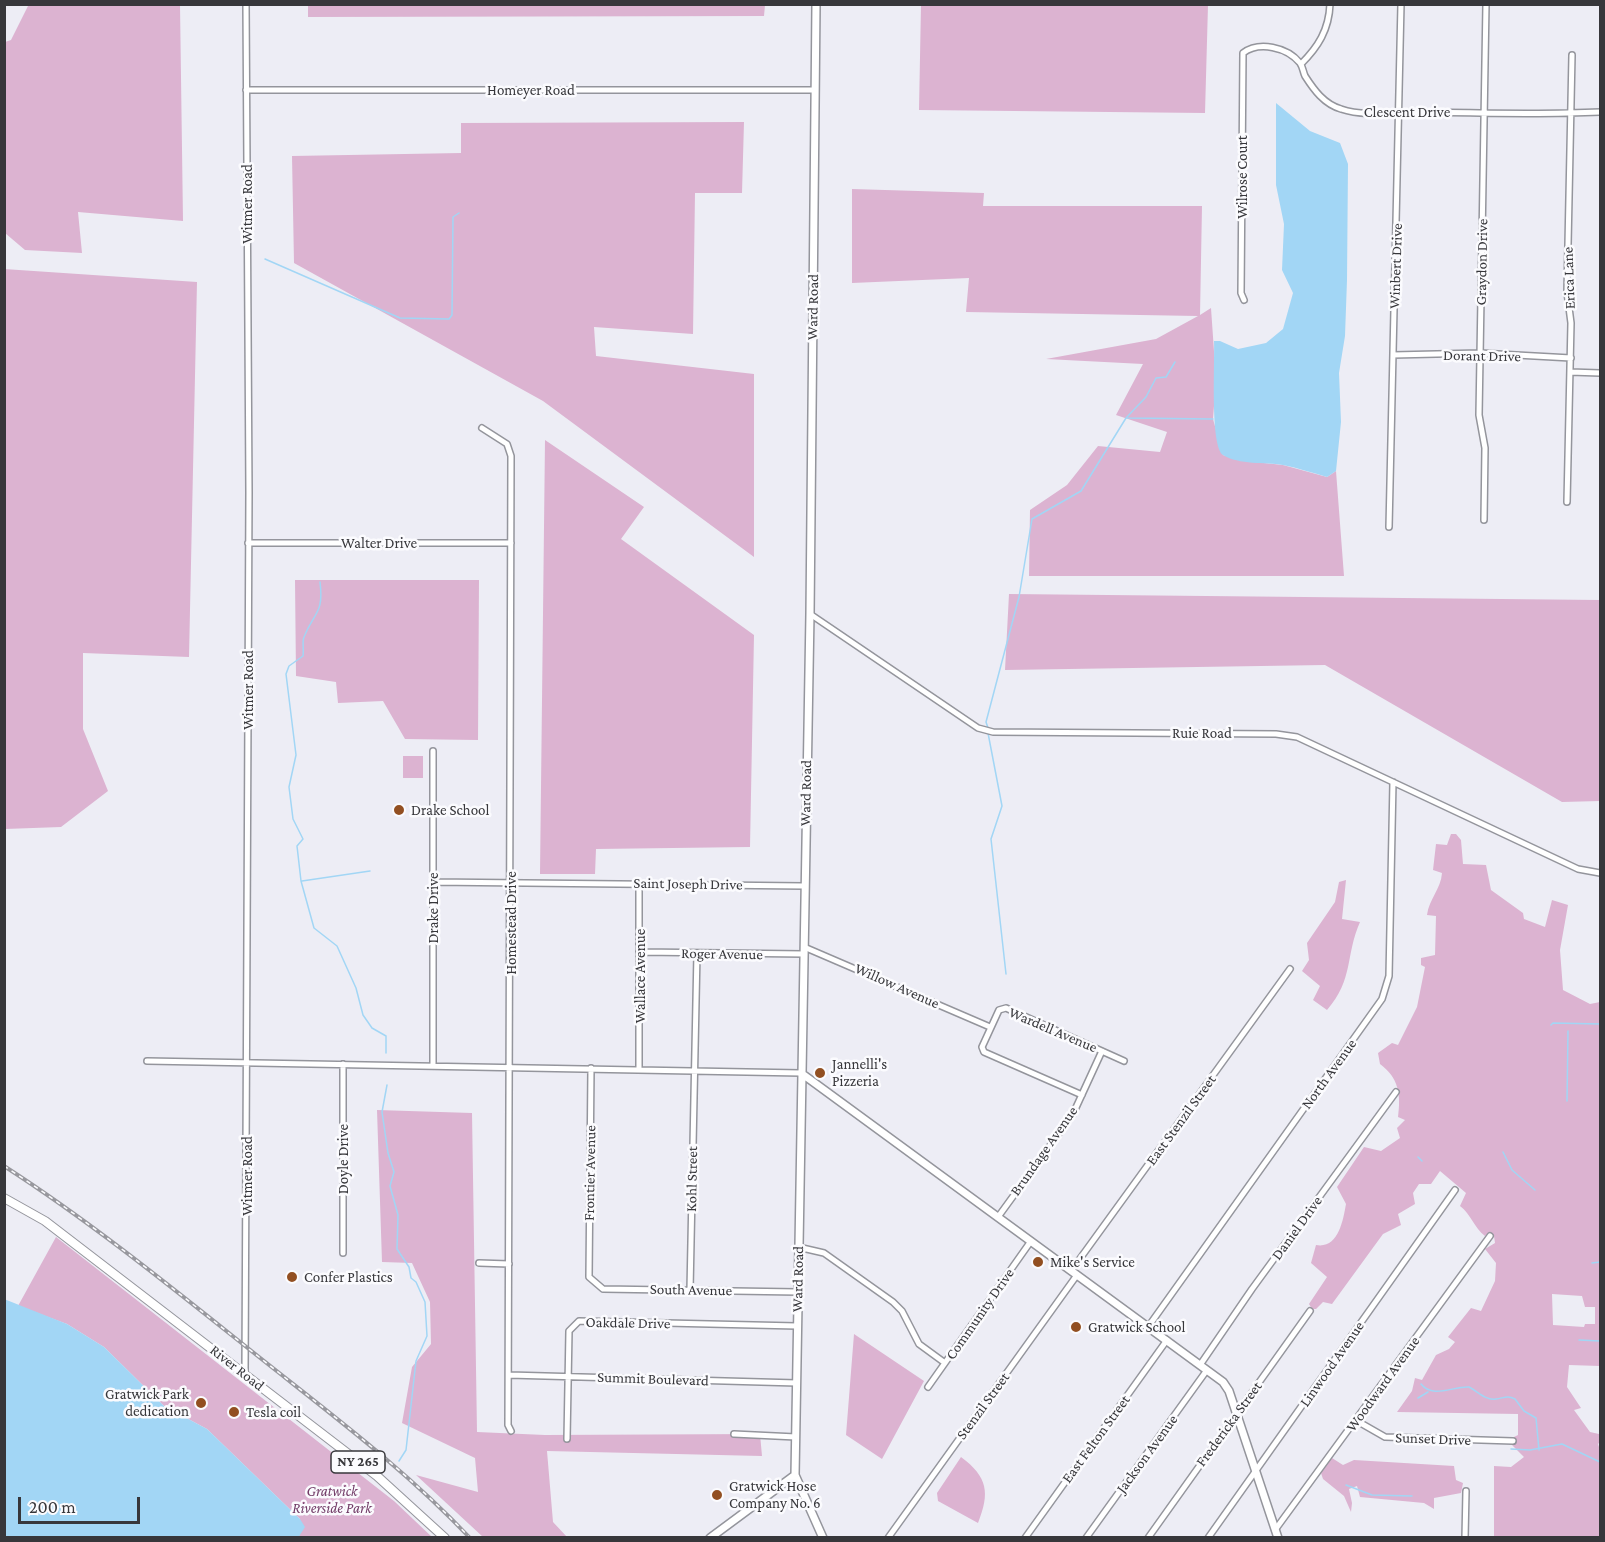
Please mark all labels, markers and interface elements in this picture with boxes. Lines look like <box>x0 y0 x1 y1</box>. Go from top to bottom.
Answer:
street label: Homeyer Road <box>487 81 575 99</box>
street label: Clescent Drive <box>1364 103 1450 121</box>
street label: Wilrose Court <box>1233 135 1251 219</box>
street label: Witmer Road <box>238 164 256 244</box>
street label: Graydon Drive <box>1472 218 1492 306</box>
street label: Winbert Drive <box>1386 223 1406 309</box>
street label: Erica Lane <box>1559 246 1579 310</box>
street label: Ward Road <box>803 274 823 340</box>
street label: Dorant Drive <box>1443 346 1521 366</box>
street label: Walter Drive <box>341 534 417 552</box>
street label: Witmer Road <box>239 650 257 730</box>
street label: Ruie Road <box>1172 724 1232 742</box>
street label: Ward Road <box>796 760 816 826</box>
place label: Drake School <box>411 801 489 819</box>
marker: Drake School <box>392 803 406 817</box>
street label: Homestead Drive <box>502 871 520 975</box>
street label: Drake Drive <box>424 872 442 944</box>
street label: Saint Joseph Drive <box>633 874 743 894</box>
street label: Wallace Avenue <box>631 929 649 1023</box>
street label: Roger Avenue <box>681 944 763 964</box>
street label: Willow Avenue <box>852 959 942 1013</box>
street label: Wardell Avenue <box>1006 1003 1100 1057</box>
street label: North Avenue <box>1297 1035 1361 1113</box>
place label: Jannelli's Pizzeria <box>832 1055 887 1090</box>
marker: Jannelli's Pizzeria <box>813 1066 827 1080</box>
street label: East Stenzil Street <box>1142 1071 1220 1169</box>
street label: Brundage Avenue <box>1006 1103 1082 1199</box>
street label: Doyle Drive <box>334 1124 352 1194</box>
street label: Frontier Avenue <box>580 1125 600 1221</box>
street label: Witmer Road <box>238 1136 256 1216</box>
street label: Kohl Street <box>682 1146 702 1212</box>
street label: Daniel Drive <box>1268 1192 1326 1264</box>
street label: Ward Road <box>788 1246 808 1312</box>
place label: Mike's Service <box>1050 1253 1135 1271</box>
marker: Mike's Service <box>1031 1255 1045 1269</box>
street label: Community Drive <box>942 1265 1018 1363</box>
place label: Confer Plastics <box>304 1268 393 1286</box>
marker: Confer Plastics <box>285 1270 299 1284</box>
street label: South Avenue <box>650 1280 732 1300</box>
street label: Oakdale Drive <box>585 1313 671 1333</box>
place label: Gratwick School <box>1088 1318 1186 1336</box>
street label: Linwood Avenue <box>1296 1318 1368 1410</box>
marker: Gratwick School <box>1069 1320 1083 1334</box>
street label: Woodward Avenue <box>1342 1333 1424 1435</box>
street label: River Road <box>206 1341 268 1395</box>
street label: Summit Boulevard <box>597 1368 709 1390</box>
street label: Stenzil Street <box>953 1369 1013 1443</box>
street label: Fredericka Street <box>1192 1378 1266 1470</box>
place label: Gratwick Park dedication <box>105 1385 189 1420</box>
street label: East Felton Street <box>1058 1391 1134 1487</box>
marker: Gratwick Park dedication <box>194 1396 208 1410</box>
place label: Tesla coil <box>246 1403 301 1421</box>
marker: Tesla coil <box>227 1405 241 1419</box>
street label: Jackson Avenue <box>1112 1411 1182 1497</box>
street label: Sunset Drive <box>1395 1429 1471 1449</box>
road number: NY 265 <box>331 1451 385 1473</box>
place label: Gratwick Hose Company No. 6 <box>729 1477 821 1512</box>
park label: Gratwick Riverside Park <box>292 1482 372 1517</box>
scale bar <box>21 1485 142 1523</box>
marker: Gratwick Hose Company No. 6 <box>710 1488 724 1502</box>
text: 200 m <box>29 1497 76 1517</box>

